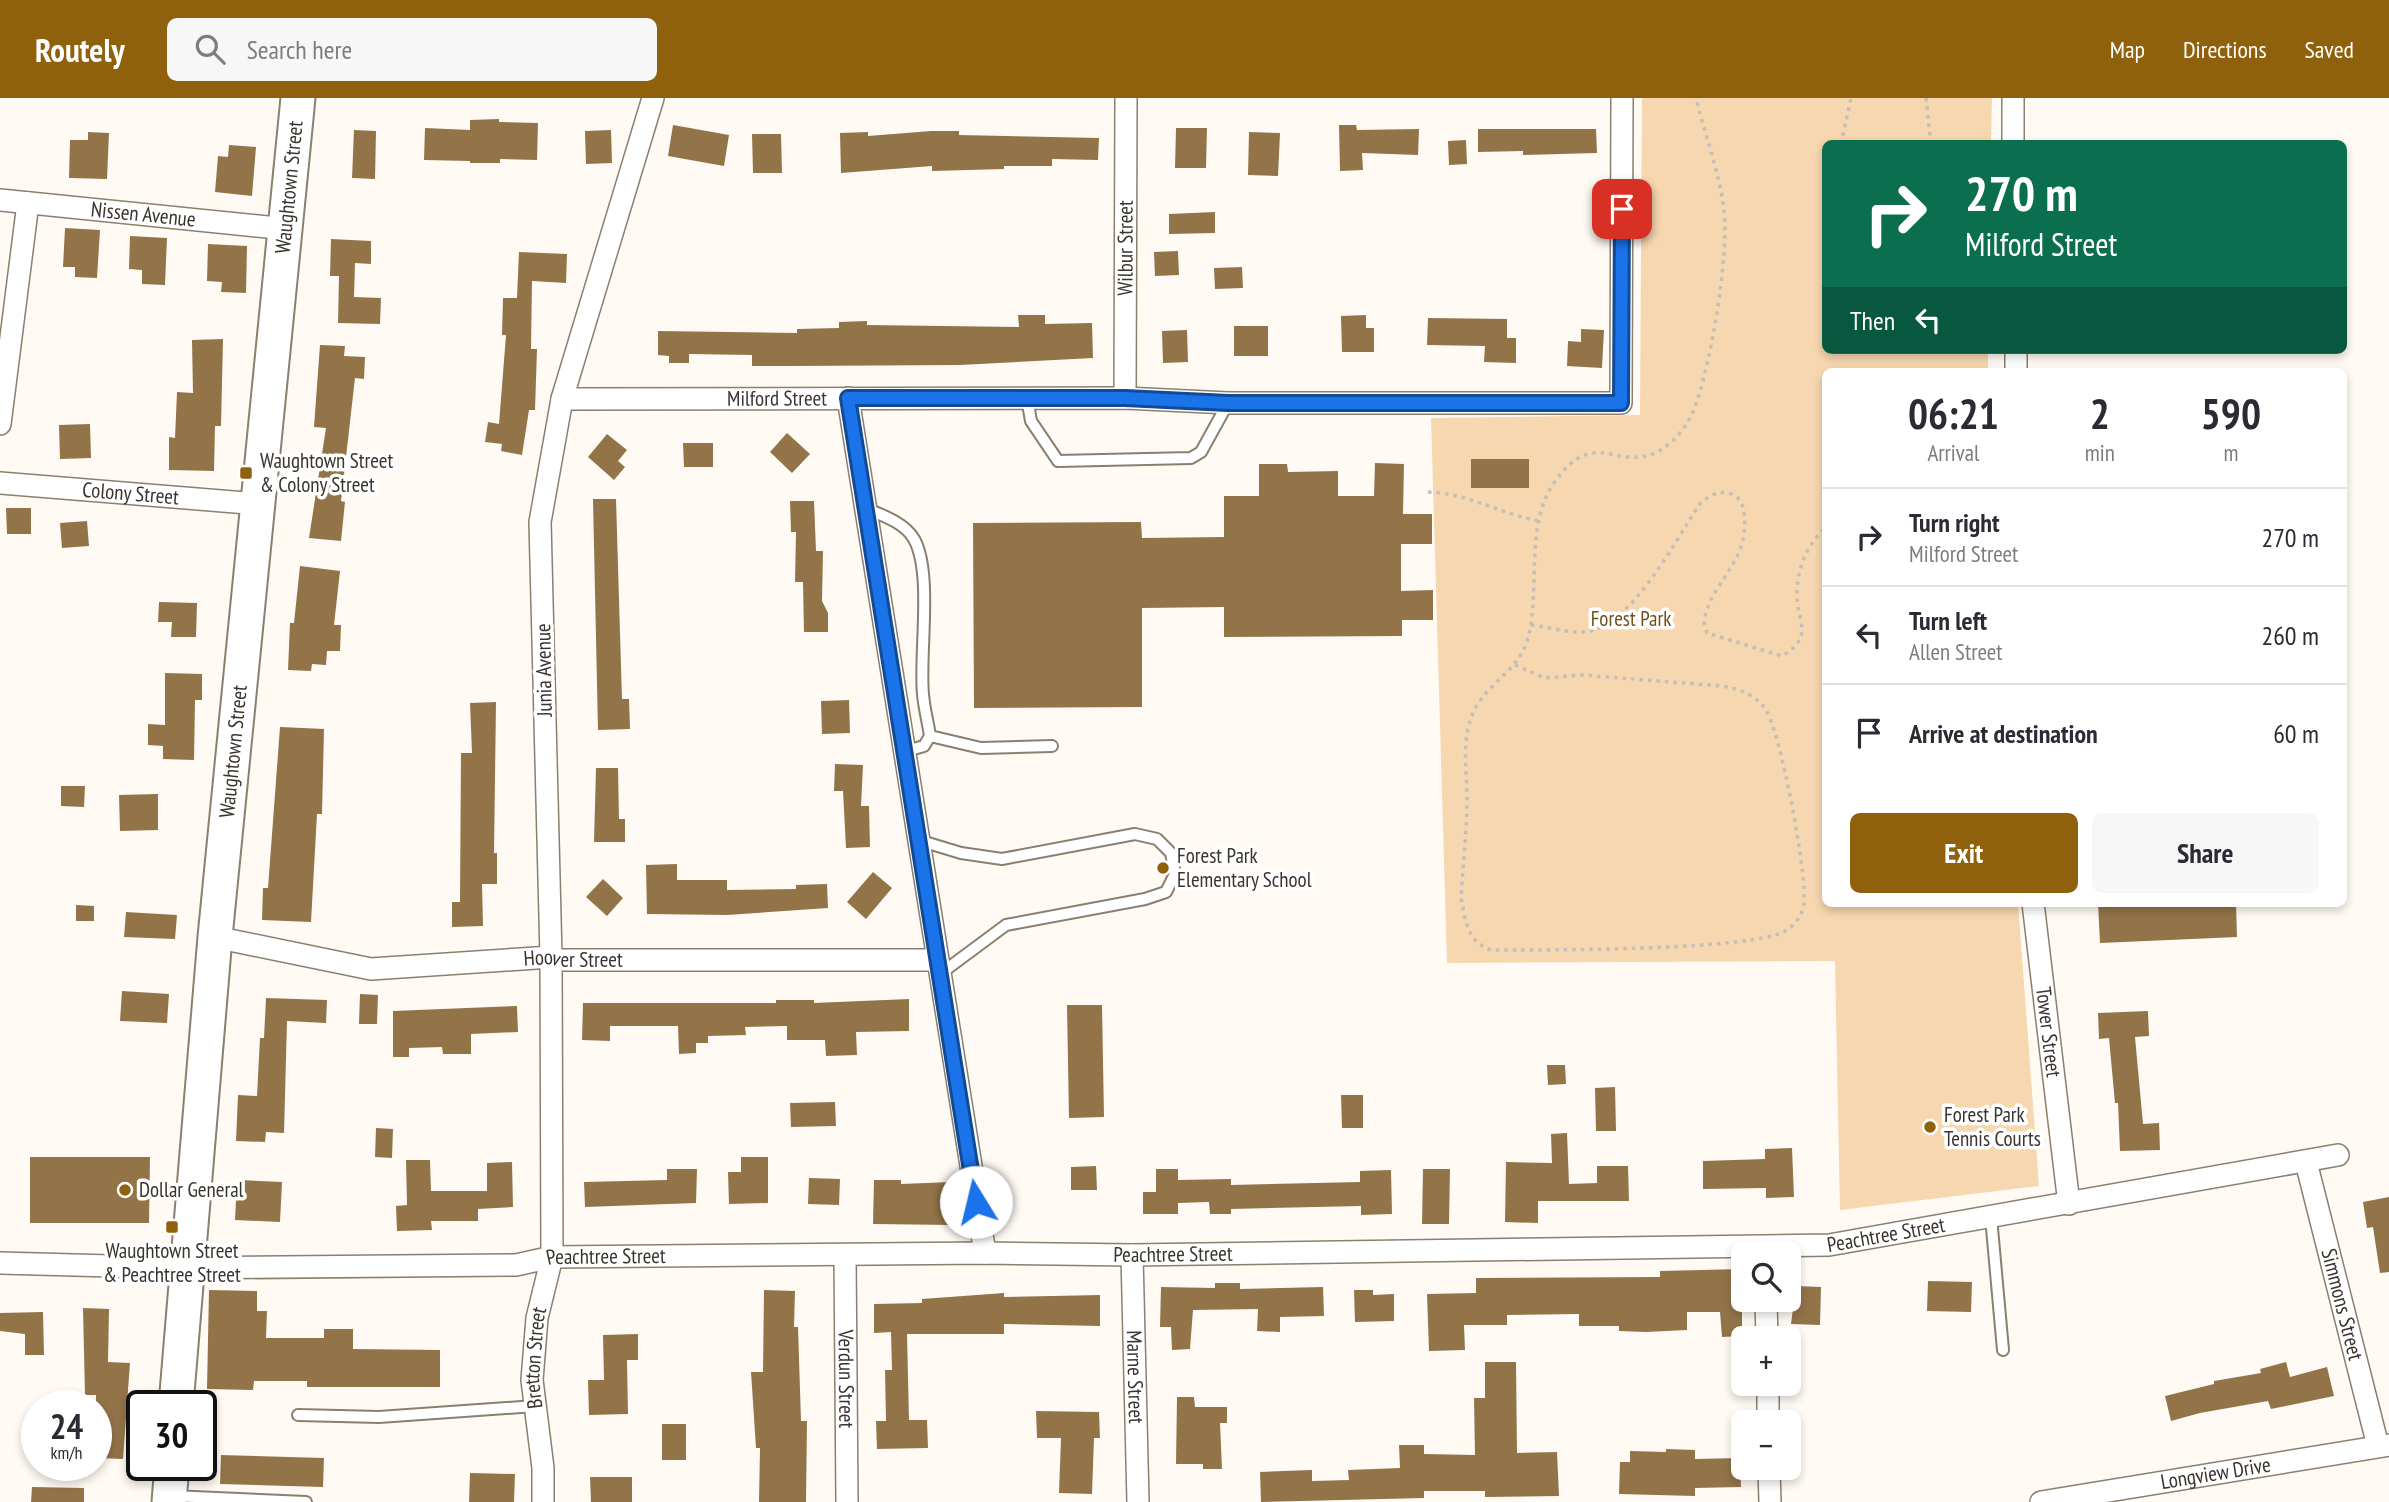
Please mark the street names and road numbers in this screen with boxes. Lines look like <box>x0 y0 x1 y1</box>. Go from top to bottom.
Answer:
street label: Waughtown Street <box>269 119 309 255</box>
street label: Nissen Avenue <box>90 195 197 233</box>
street label: Wilbur Street <box>1111 200 1139 296</box>
street label: Milford Street <box>727 385 827 412</box>
street label: Colony Street <box>81 476 180 510</box>
street label: Junia Avenue <box>529 623 558 718</box>
street label: Waughtown Street <box>213 684 253 819</box>
street label: Hoover Street <box>523 943 623 973</box>
street label: Tower Street <box>2030 985 2068 1079</box>
street label: Peachtree Street <box>1825 1211 1947 1258</box>
street label: Peachtree Street <box>1113 1240 1233 1268</box>
street label: Peachtree Street <box>543 1242 666 1271</box>
street label: Simmons Street <box>2315 1246 2370 1363</box>
street label: Bretton Street <box>518 1304 552 1410</box>
street label: Verdun Street <box>833 1329 860 1429</box>
street label: Marne Street <box>1121 1330 1150 1424</box>
street label: Longview Drive <box>2159 1451 2273 1495</box>

